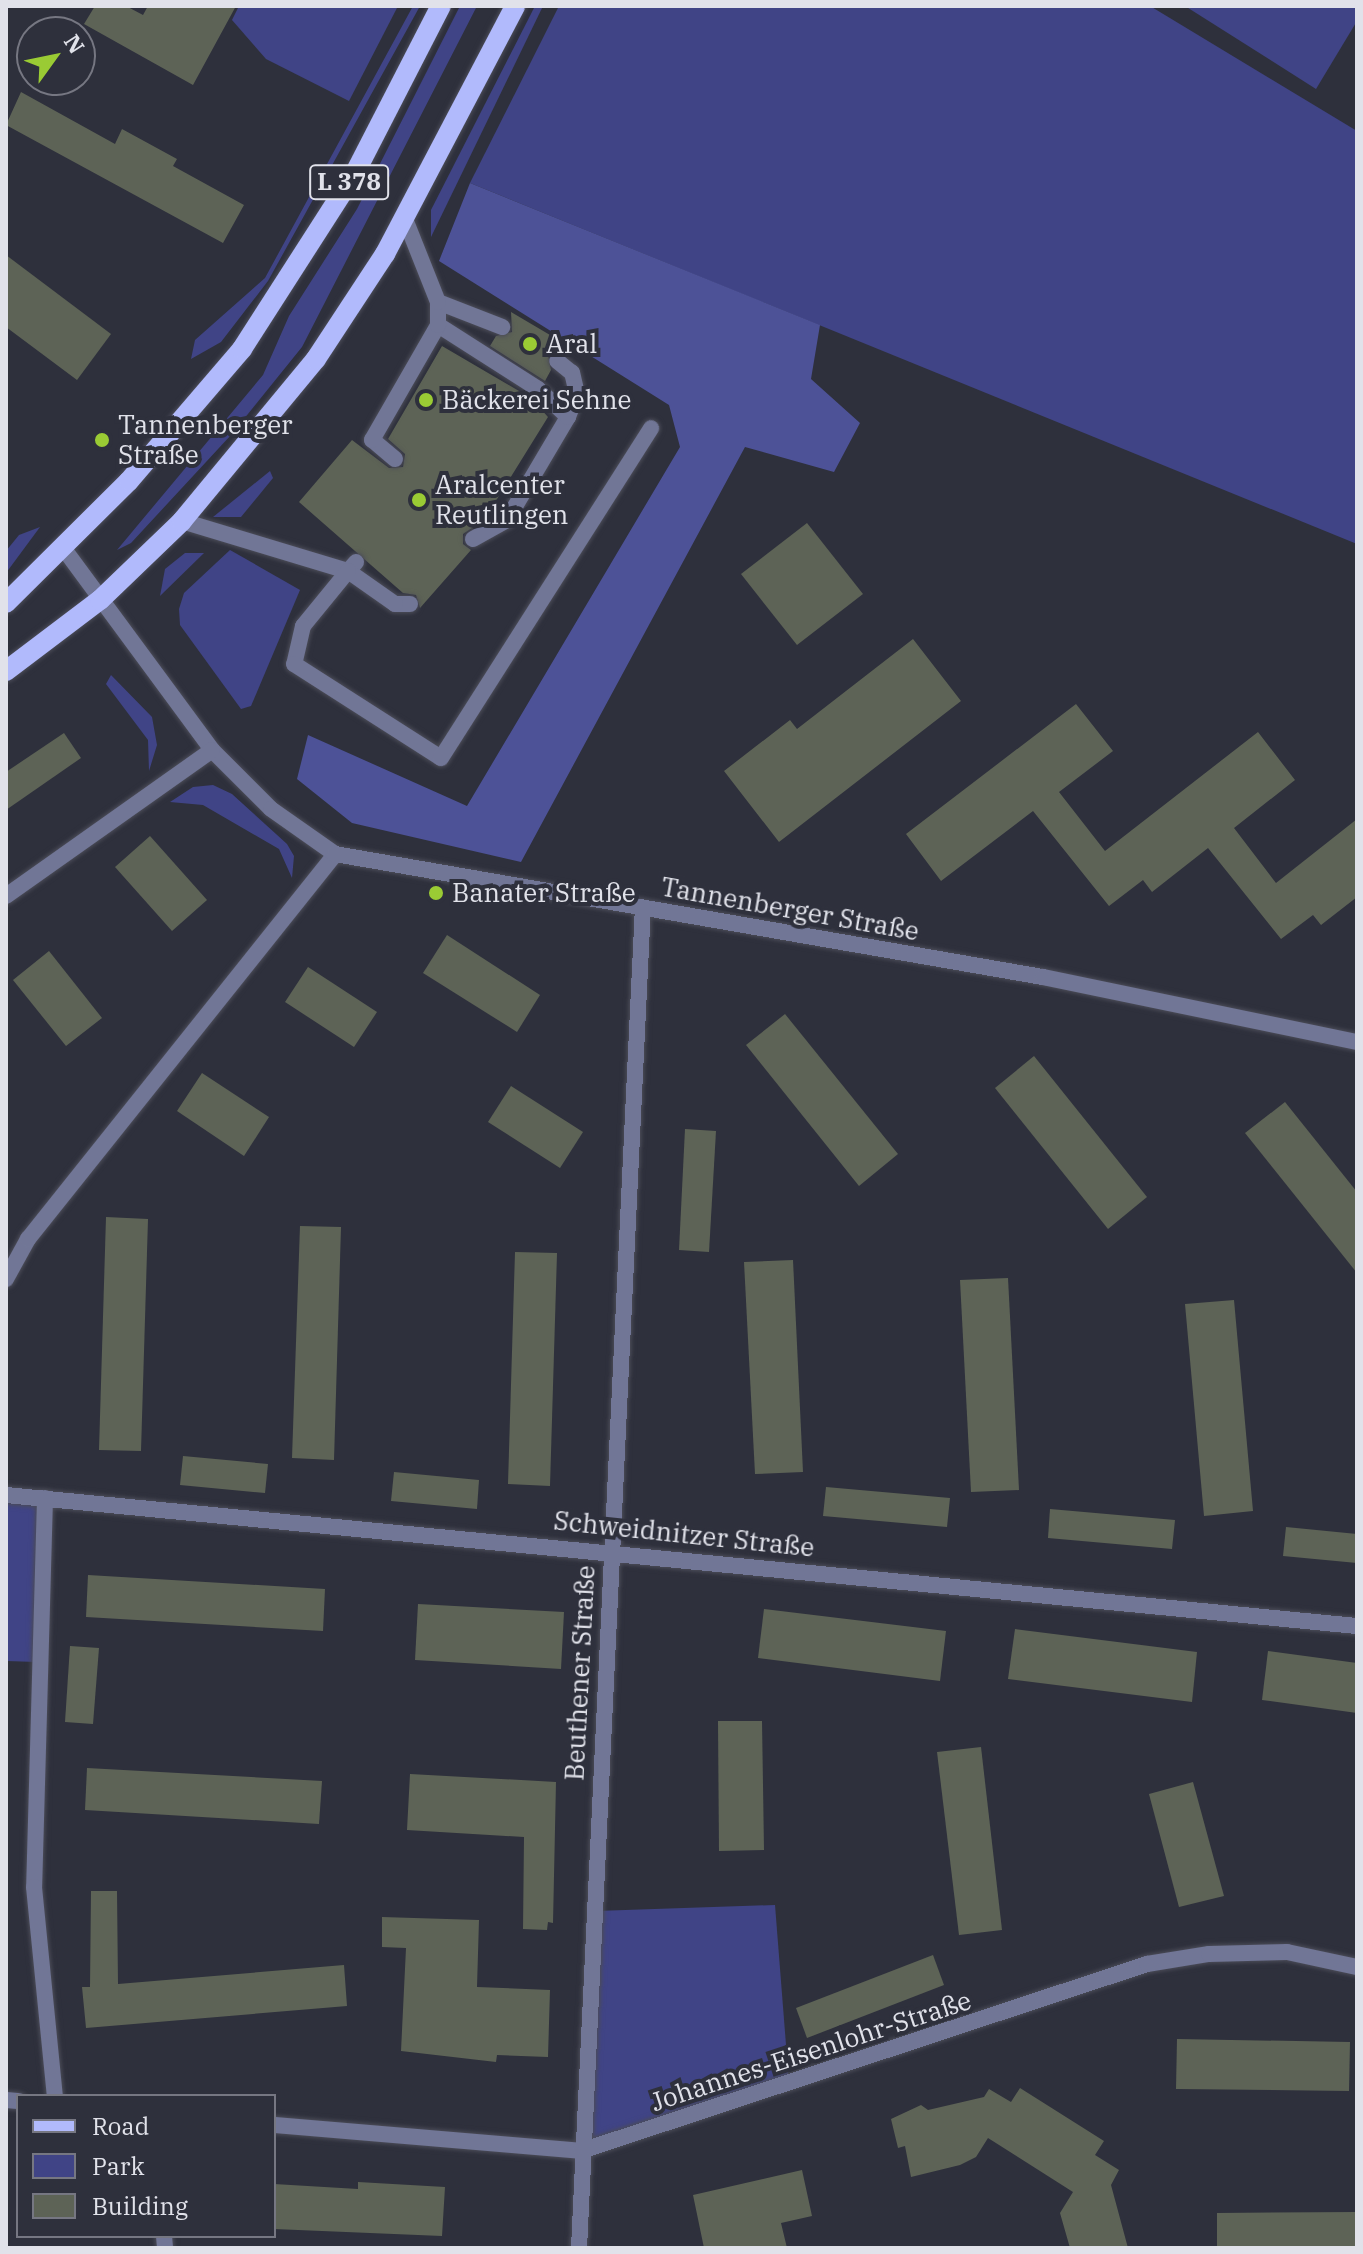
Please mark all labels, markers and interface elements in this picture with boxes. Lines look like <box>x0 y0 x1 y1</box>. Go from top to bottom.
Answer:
north arrow <box>16 16 96 96</box>
text: N <box>58 29 92 59</box>
road number: L 378 <box>309 162 389 202</box>
place label: Aral <box>546 328 597 360</box>
marker: Aral <box>521 335 539 353</box>
place label: Bäckerei Sehne <box>442 384 631 416</box>
marker: Bäckerei Sehne <box>417 391 435 409</box>
place label: Tannenberger Straße <box>118 409 293 470</box>
marker: Tannenberger Straße <box>93 431 111 449</box>
place label: Aralcenter Reutlingen <box>435 469 568 530</box>
marker: Aralcenter Reutlingen <box>410 491 428 509</box>
street label: Tannenberger Straße <box>659 871 921 947</box>
place label: Banater Straße <box>452 877 636 909</box>
marker: Banater Straße <box>427 884 445 902</box>
street label: Schweidnitzer Straße <box>552 1505 816 1563</box>
street label: Beuthener Straße <box>559 1564 601 1782</box>
street label: Johannes-Eisenlohr-Straße <box>647 1984 975 2118</box>
legend <box>16 2094 276 2238</box>
text: Road <box>92 2110 149 2142</box>
text: Park <box>92 2150 144 2182</box>
text: Building <box>92 2190 188 2222</box>

